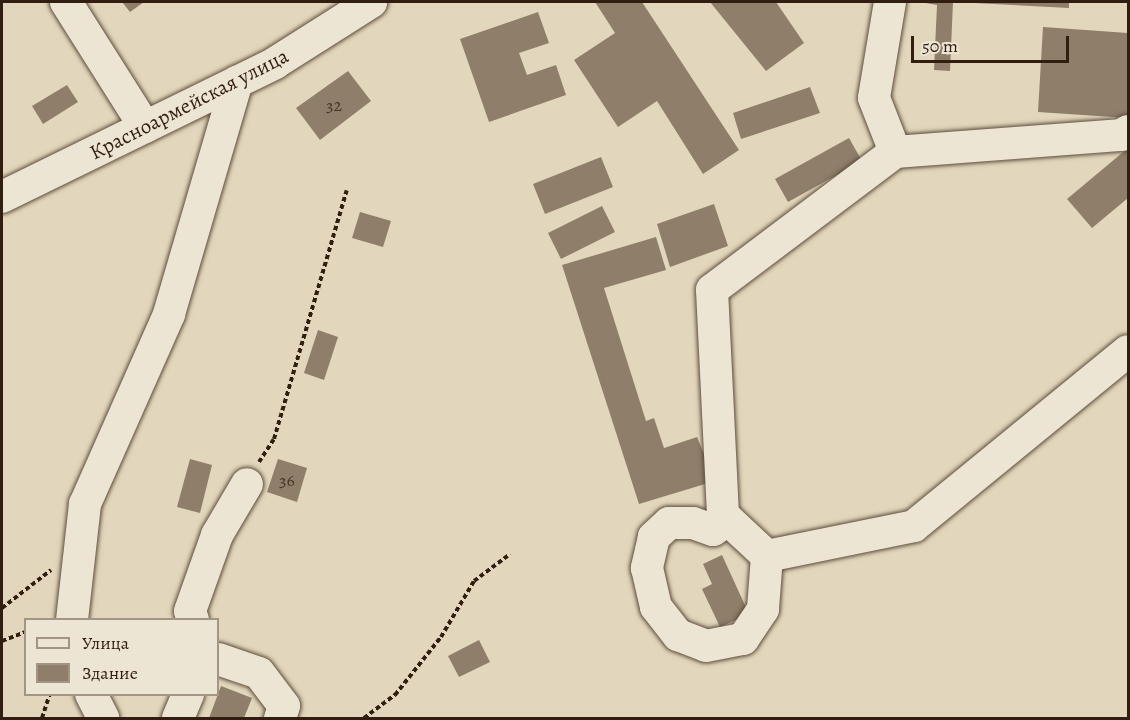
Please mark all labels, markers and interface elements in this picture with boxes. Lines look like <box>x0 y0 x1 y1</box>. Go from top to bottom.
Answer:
scale bar <box>914 24 1072 62</box>
text: 50 m <box>922 34 958 58</box>
street label: Красноармейская улица <box>85 43 293 165</box>
house number: 32 <box>326 94 342 116</box>
house number: 36 <box>279 469 295 491</box>
legend <box>24 618 219 696</box>
text: Улица <box>82 631 129 655</box>
text: Здание <box>82 661 138 685</box>

